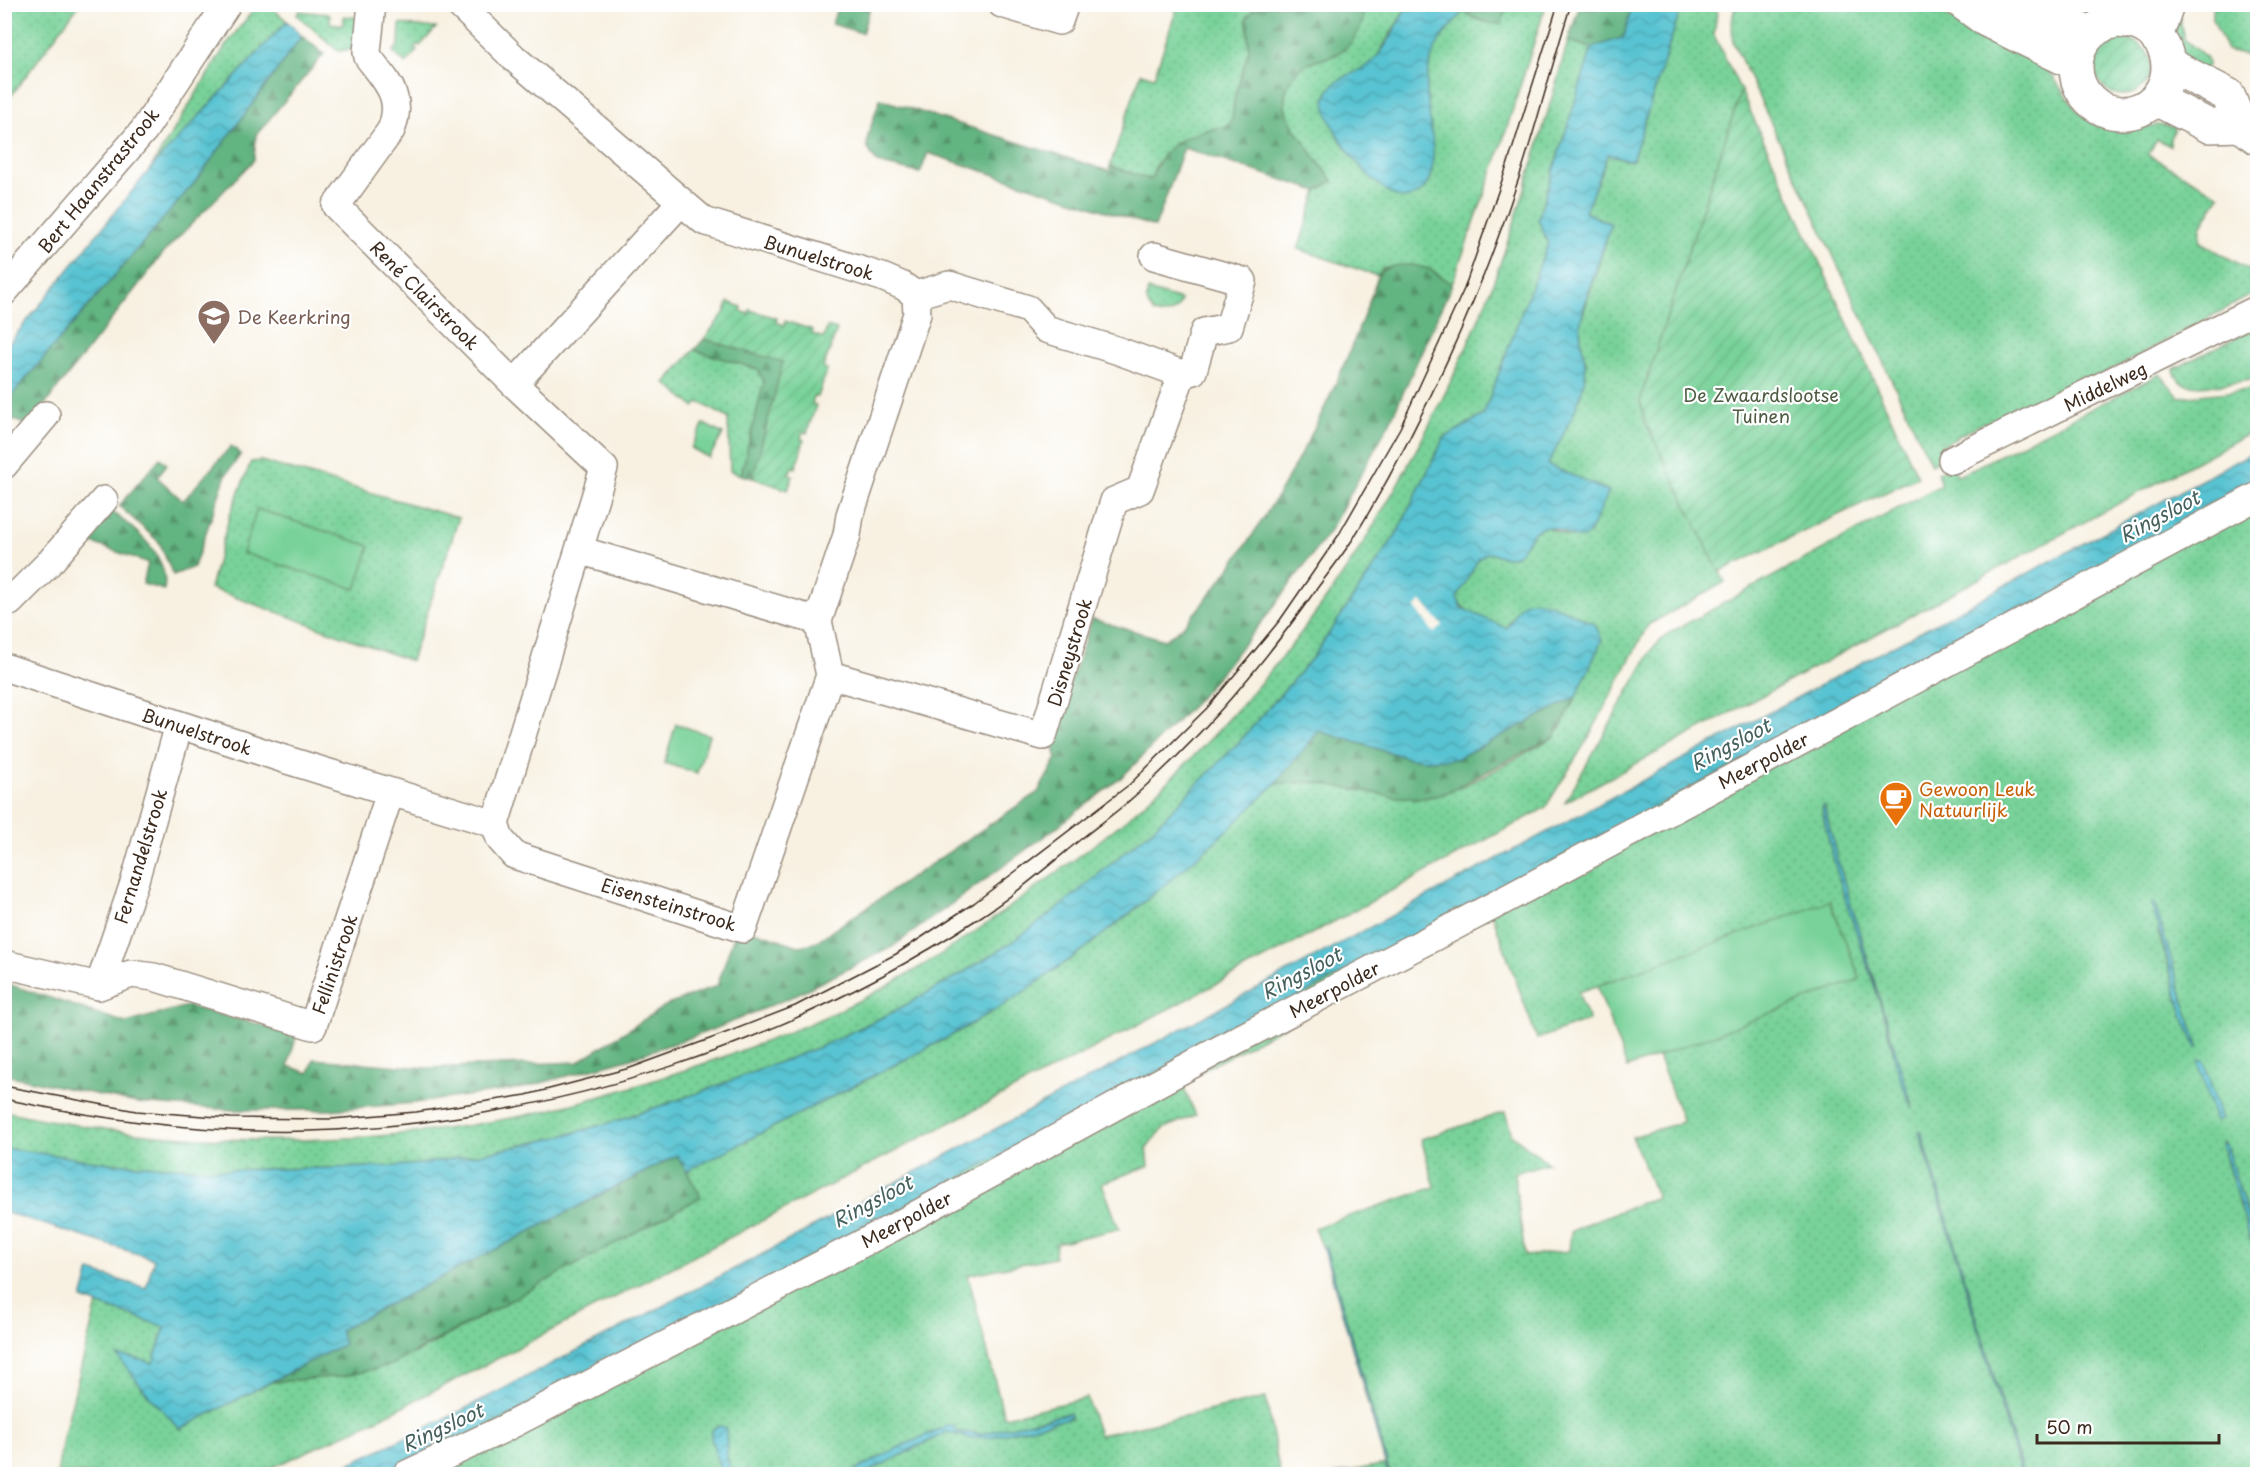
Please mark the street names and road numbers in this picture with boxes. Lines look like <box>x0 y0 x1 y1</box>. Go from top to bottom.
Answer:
street label: Bert Haanstrastrook <box>31 102 165 258</box>
street label: Bunuelstrook <box>760 227 878 287</box>
street label: René Clairstrook <box>364 234 486 356</box>
street label: Middelweg <box>2059 354 2151 418</box>
street label: Disneystrook <box>1040 595 1098 709</box>
street label: Bunuelstrook <box>138 700 256 762</box>
street label: Meerpolder <box>1713 724 1814 795</box>
street label: Fernandelstrook <box>107 785 173 927</box>
street label: Eisensteinstrook <box>598 871 740 937</box>
street label: Fellinistrook <box>304 910 364 1018</box>
street label: Meerpolder <box>1284 953 1385 1024</box>
street label: Meerpolder <box>856 1183 957 1254</box>

